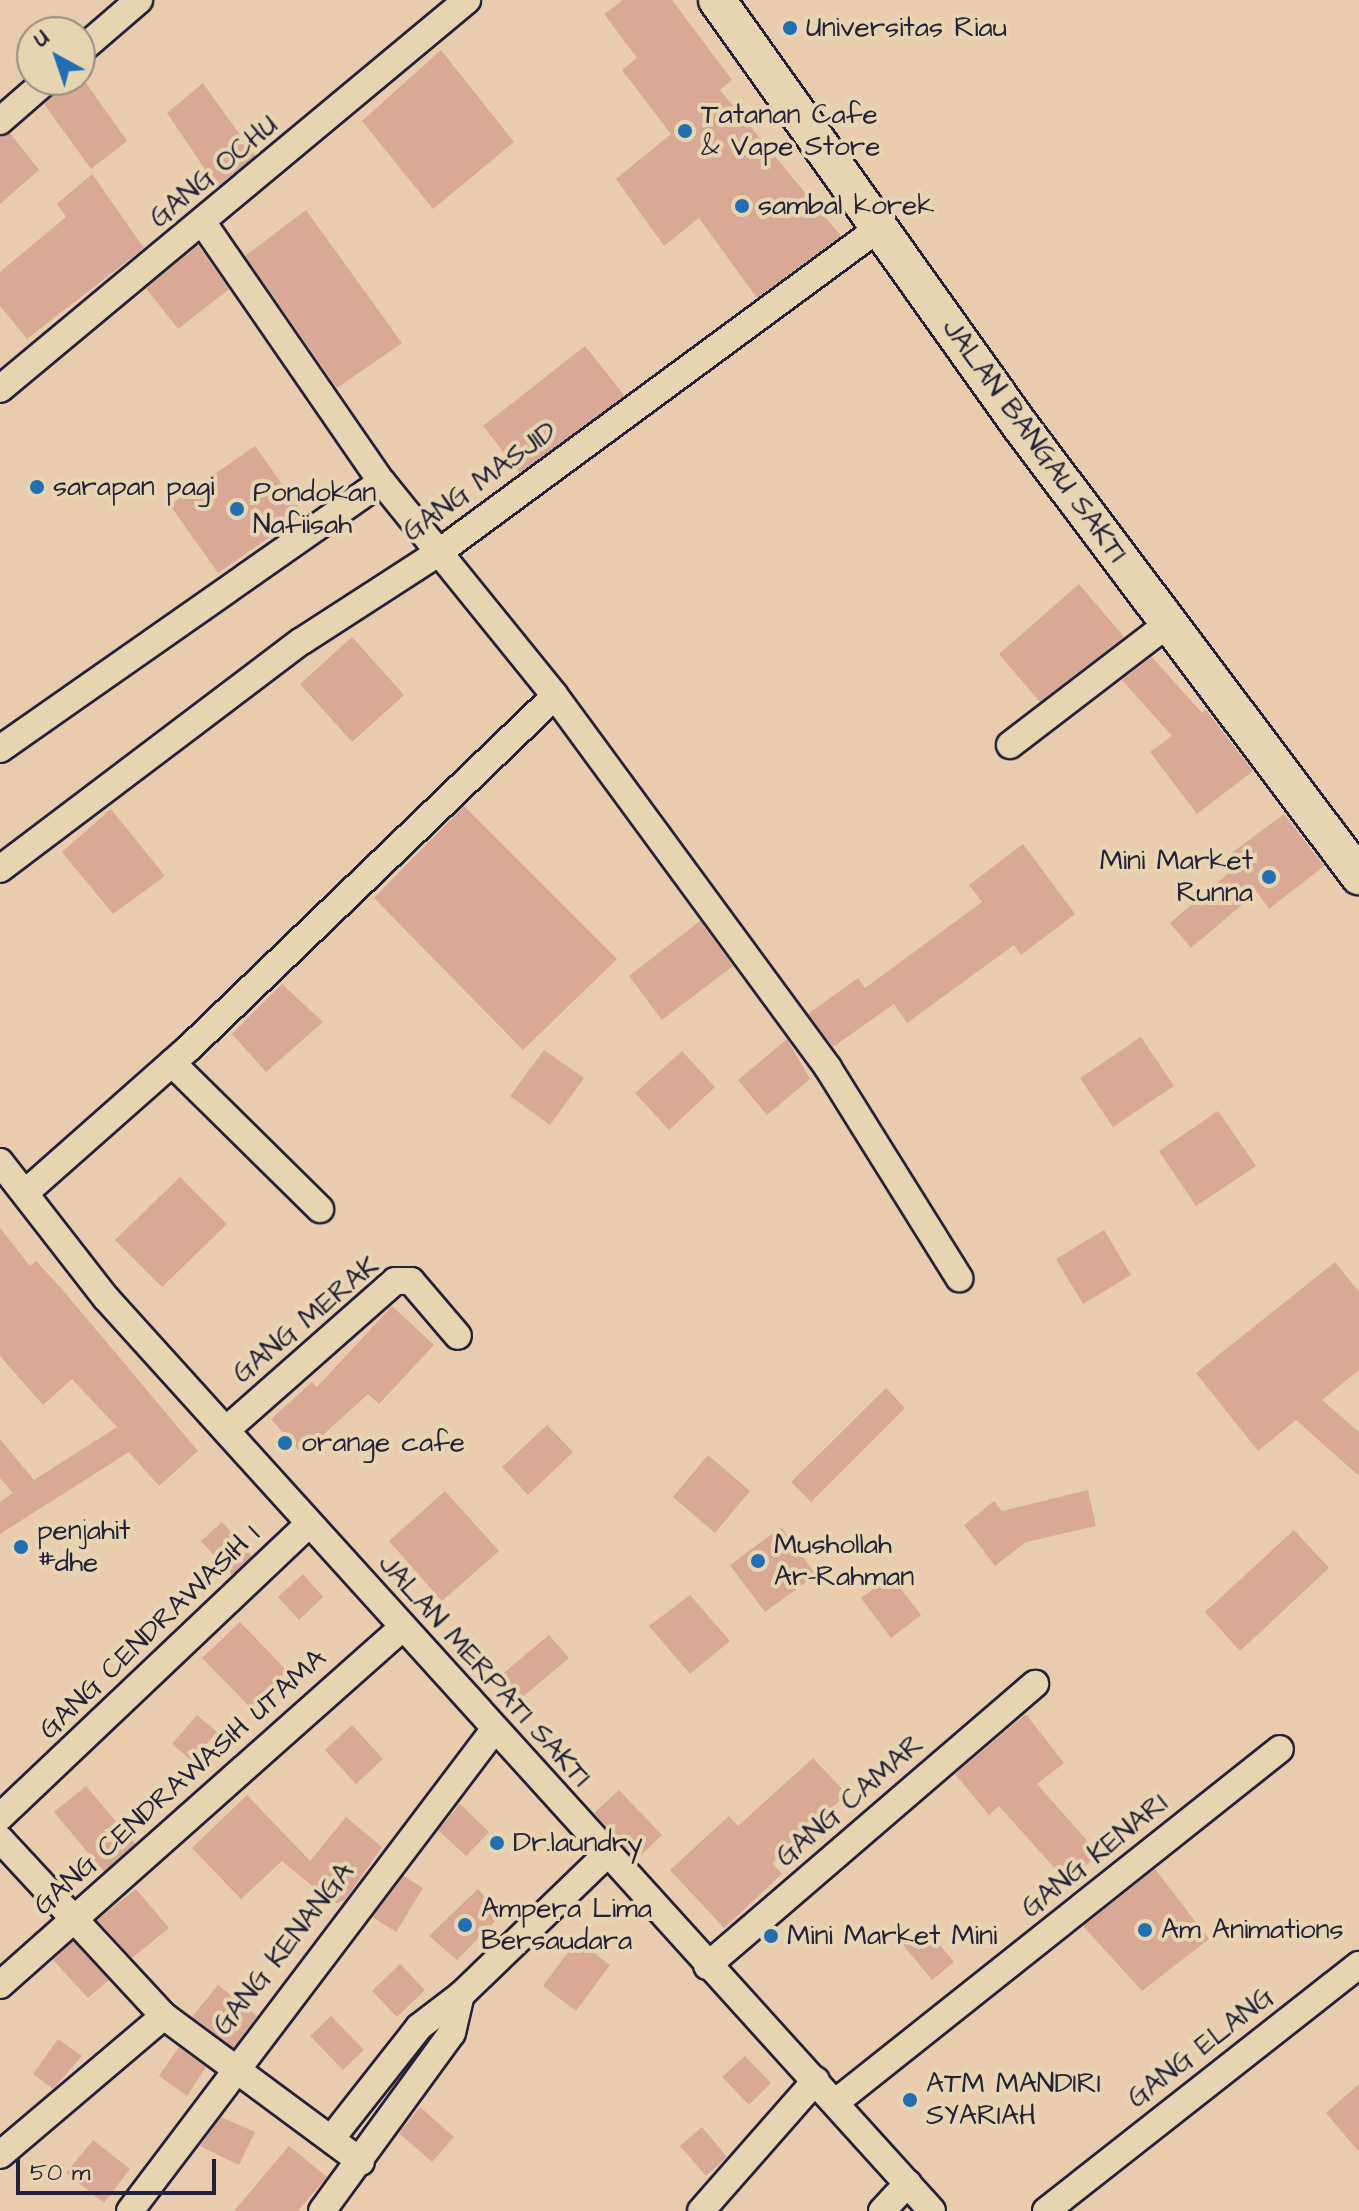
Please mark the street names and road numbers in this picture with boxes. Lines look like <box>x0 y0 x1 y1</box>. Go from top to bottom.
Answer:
street label: GANG OCHU <box>143 109 285 235</box>
street label: JALAN BANGAU SAKTI <box>934 313 1134 569</box>
street label: GANG MASJID <box>397 415 563 549</box>
street label: GANG MERAK <box>226 1249 386 1391</box>
street label: GANG CENDRAWASIH I <box>32 1518 268 1746</box>
street label: JALAN MERPATI SAKTI <box>371 1548 597 1794</box>
street label: GANG CENDRAWASIH UTAMA <box>27 1642 333 1922</box>
street label: GANG CAMAR <box>769 1728 931 1874</box>
street label: GANG KENARI <box>1015 1787 1175 1925</box>
street label: GANG KENANGA <box>206 1856 362 2042</box>
street label: GANG ELANG <box>1121 1980 1281 2116</box>

